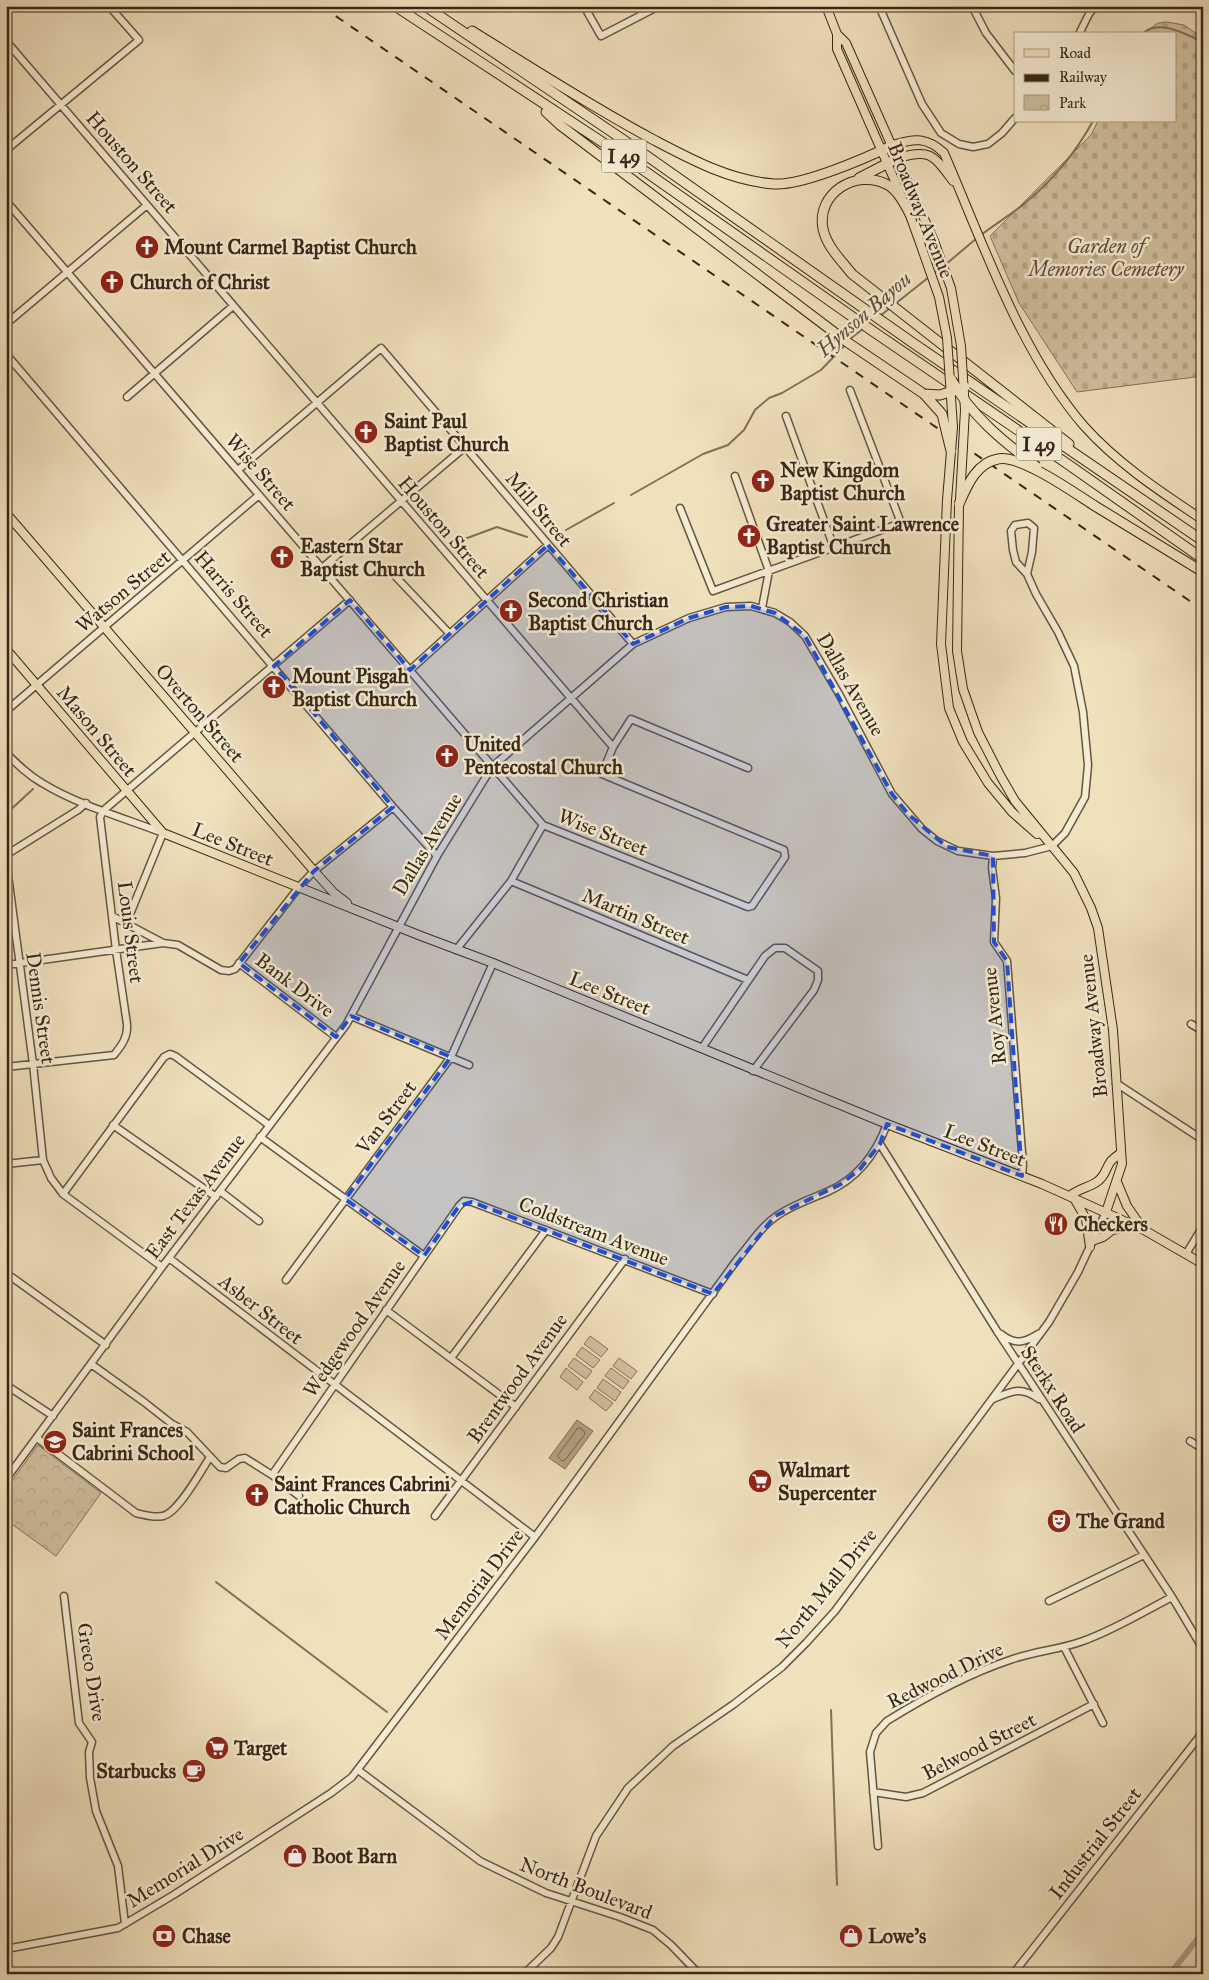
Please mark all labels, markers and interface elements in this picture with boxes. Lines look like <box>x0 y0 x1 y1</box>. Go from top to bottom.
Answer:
legend <box>1014 32 1176 122</box>
text: Road <box>1059 44 1091 62</box>
text: Railway <box>1059 68 1108 86</box>
text: Park <box>1059 94 1086 112</box>
street label: Houston Street <box>81 106 183 218</box>
street label: Broadway Avenue <box>883 139 959 281</box>
road number: I 49 <box>602 140 646 172</box>
church icon: Mount Carmel Baptist Church <box>134 234 160 260</box>
park label: Garden of Memories Cemetery <box>1026 234 1185 281</box>
place label: Mount Carmel Baptist Church <box>164 235 418 260</box>
water label: Hynson Bayou <box>810 266 917 363</box>
church icon: Church of Christ <box>99 269 125 295</box>
place label: Church of Christ <box>130 270 271 294</box>
place label: Saint Paul Baptist Church <box>384 409 510 457</box>
church icon: Saint Paul Baptist Church <box>353 419 379 445</box>
road number: I 49 <box>1016 428 1062 460</box>
street label: Wise Street <box>221 429 301 515</box>
place label: New Kingdom Baptist Church <box>780 458 906 506</box>
street label: Mill Street <box>501 466 577 552</box>
church icon: New Kingdom Baptist Church <box>750 468 776 494</box>
street label: Houston Street <box>393 471 495 583</box>
place label: Greater Saint Lawrence Baptist Church <box>766 512 960 560</box>
church icon: Greater Saint Lawrence Baptist Church <box>736 523 762 549</box>
place label: Eastern Star Baptist Church <box>300 534 426 582</box>
church icon: Eastern Star Baptist Church <box>269 544 295 570</box>
street label: Watson Street <box>71 545 175 637</box>
street label: Harris Street <box>190 546 278 642</box>
place label: Second Christian Baptist Church <box>528 588 669 636</box>
church icon: Second Christian Baptist Church <box>498 598 524 624</box>
street label: Dallas Avenue <box>812 628 890 740</box>
street label: Overton Street <box>151 659 249 767</box>
place label: Mount Pisgah Baptist Church <box>292 664 418 712</box>
church icon: Mount Pisgah Baptist Church <box>261 674 287 700</box>
street label: Mason Street <box>52 681 142 781</box>
place label: United Pentecostal Church <box>464 732 624 779</box>
church icon: United Pentecostal Church <box>434 743 460 769</box>
street label: Dallas Avenue <box>387 788 467 900</box>
street label: Wise Street <box>555 803 651 861</box>
street label: Lee Street <box>189 817 277 871</box>
street label: Louis Street <box>113 880 149 984</box>
street label: Martin Street <box>579 883 693 949</box>
street label: Bank Drive <box>251 948 339 1022</box>
street label: Dennis Street <box>21 951 61 1065</box>
street label: Broadway Avenue <box>1074 953 1112 1099</box>
street label: Lee Street <box>566 966 654 1020</box>
street label: Roy Avenue <box>977 966 1011 1066</box>
street label: Van Street <box>350 1076 421 1159</box>
street label: Lee Street <box>941 1118 1029 1172</box>
street label: East Texas Avenue <box>140 1129 250 1263</box>
street label: Coldstream Avenue <box>516 1191 672 1271</box>
restaurant icon: Checkers <box>1043 1211 1069 1237</box>
place label: Checkers <box>1074 1212 1148 1236</box>
street label: Wedgewood Avenue <box>298 1255 411 1402</box>
street label: Asber Street <box>213 1268 308 1349</box>
street label: Brentwood Avenue <box>462 1308 572 1448</box>
street label: Sterkx Road <box>1016 1341 1090 1437</box>
place label: Saint Frances Cabrini School <box>72 1418 195 1465</box>
school or university icon: Saint Frances Cabrini School <box>42 1429 68 1455</box>
place label: Walmart Supercenter <box>778 1458 877 1506</box>
supermarket icon: Walmart Supercenter <box>747 1468 773 1494</box>
place label: Saint Frances Cabrini Catholic Church <box>274 1472 451 1519</box>
church icon: Saint Frances Cabrini Catholic Church <box>244 1482 270 1508</box>
theatre icon: The Grand <box>1046 1508 1072 1534</box>
place label: The Grand <box>1075 1509 1166 1533</box>
street label: North Mall Drive <box>770 1523 882 1653</box>
street label: Memorial Drive <box>429 1524 529 1644</box>
street label: Greco Drive <box>72 1621 112 1723</box>
street label: Redwood Drive <box>883 1637 1007 1713</box>
street label: Belwood Street <box>918 1707 1040 1785</box>
supermarket icon: Target <box>204 1735 230 1761</box>
place label: Target <box>233 1736 288 1761</box>
cafe icon: Starbucks <box>181 1758 207 1784</box>
place label: Starbucks <box>96 1759 177 1783</box>
street label: Industrial Street <box>1044 1782 1146 1904</box>
street label: Memorial Drive <box>122 1822 248 1912</box>
shop icon: Boot Barn <box>282 1843 308 1869</box>
place label: Boot Barn <box>312 1844 397 1868</box>
street label: North Boulevard <box>516 1852 656 1924</box>
bank icon: Chase <box>151 1923 177 1949</box>
shop icon: Lowe's <box>838 1923 864 1949</box>
place label: Chase <box>182 1924 231 1948</box>
place label: Lowe's <box>868 1924 927 1948</box>

